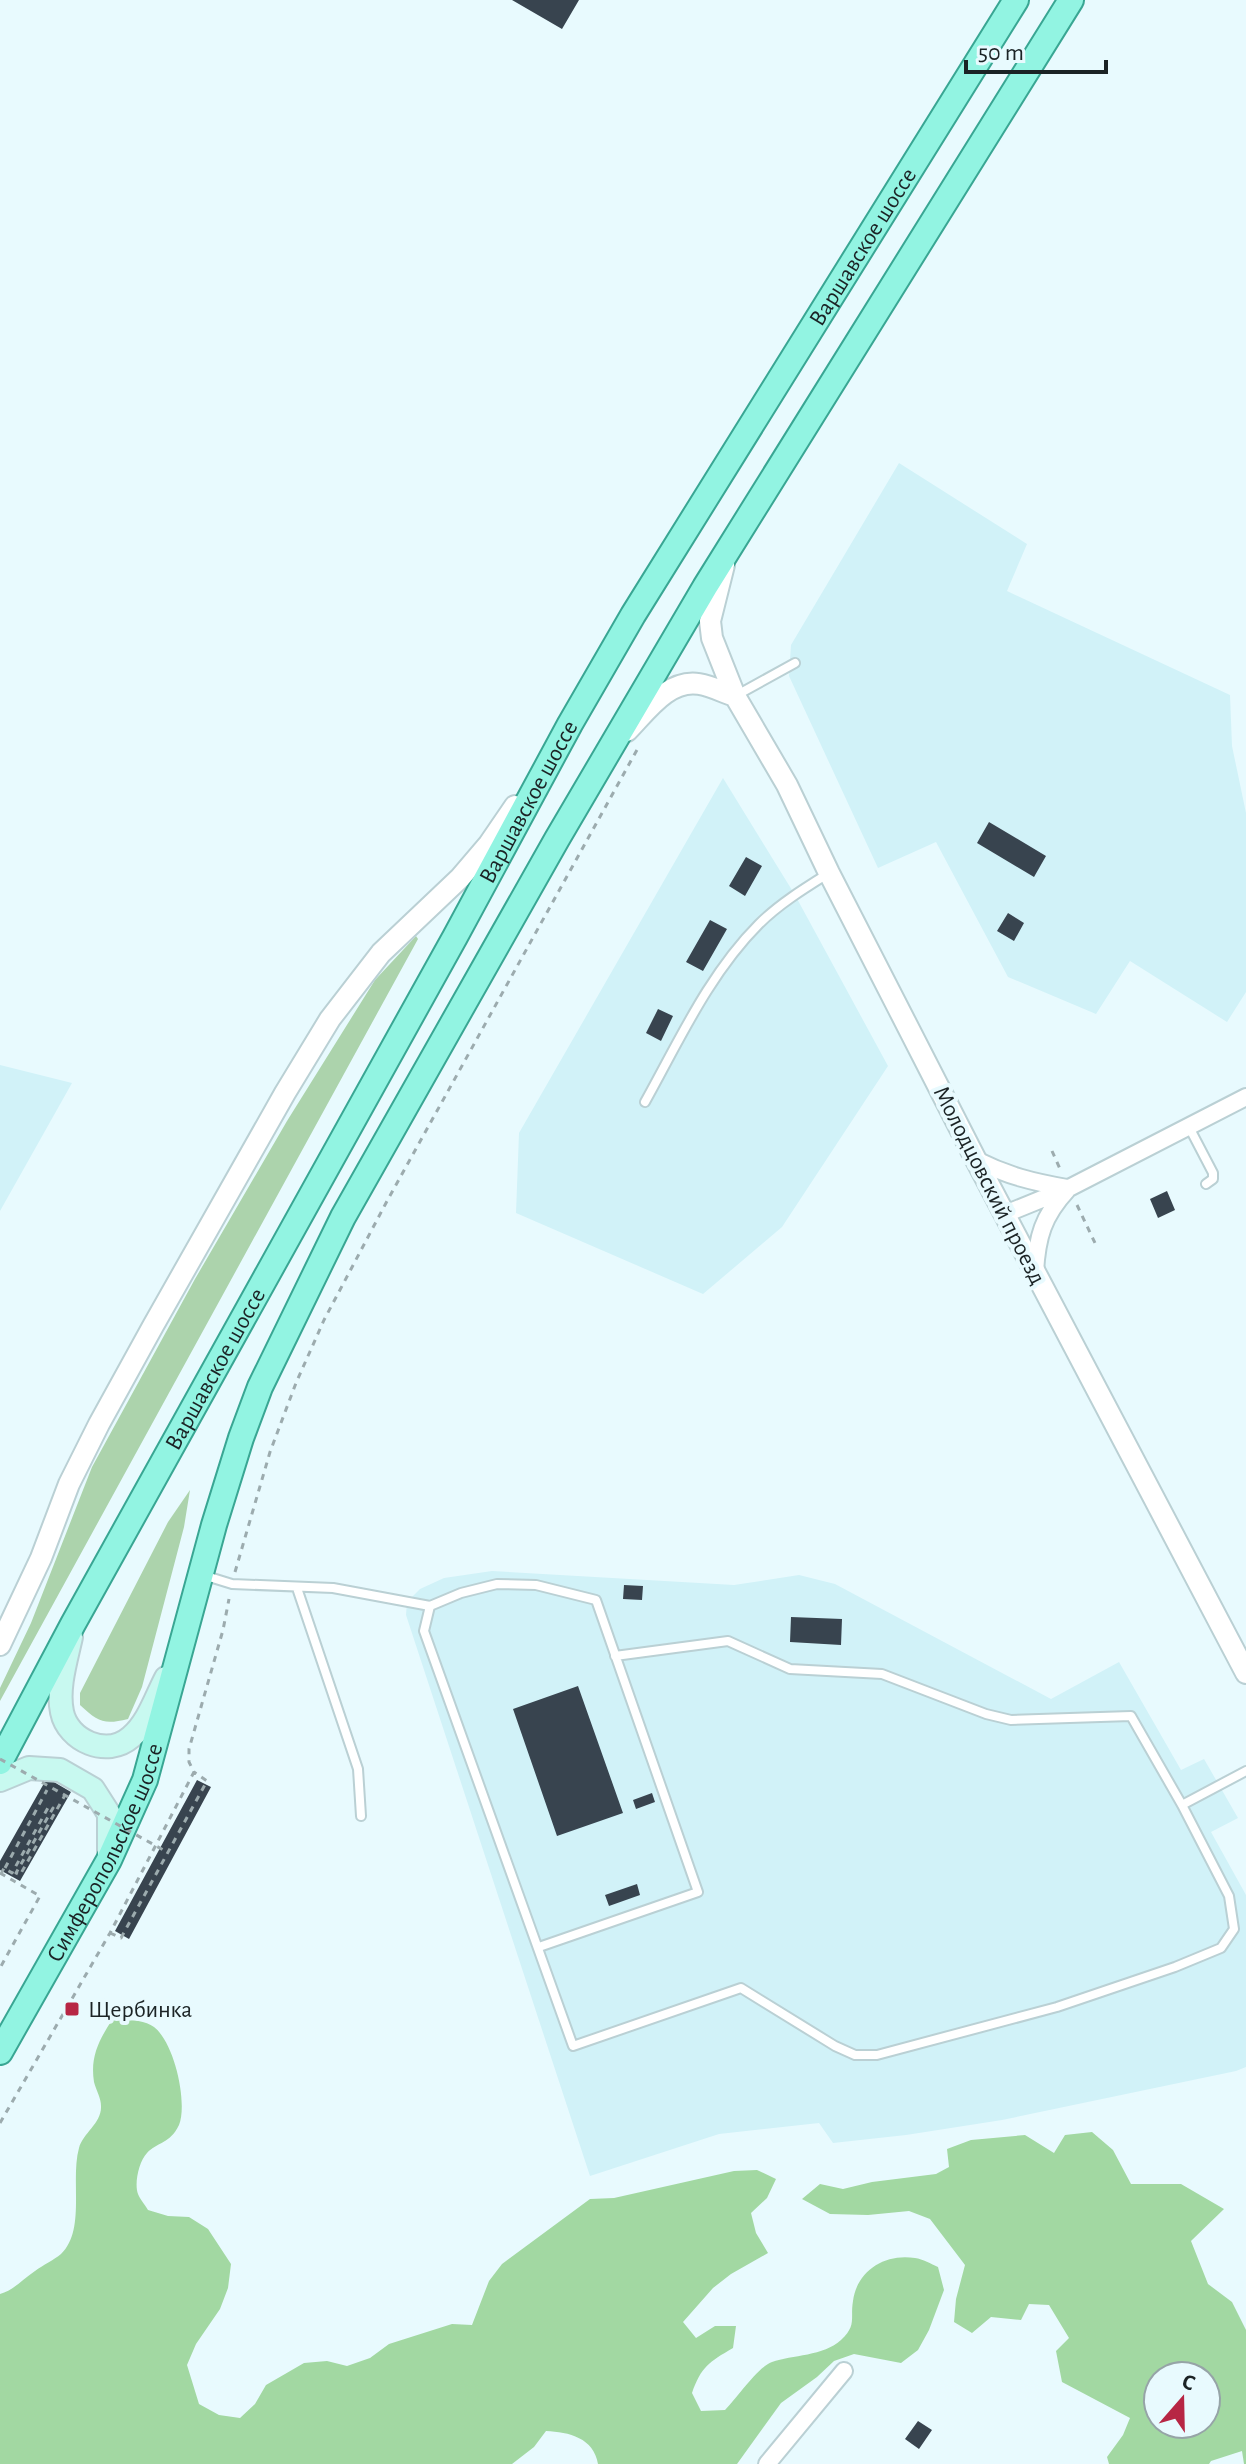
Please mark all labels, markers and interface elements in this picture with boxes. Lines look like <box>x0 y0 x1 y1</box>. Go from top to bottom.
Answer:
scale bar <box>966 24 1106 74</box>
text: 50 m <box>978 41 1024 65</box>
street label: Варшавское шоссе <box>805 164 921 330</box>
street label: Варшавское шоссе <box>475 717 583 888</box>
street label: Молодцовский проезд <box>929 1082 1050 1289</box>
street label: Варшавское шоссе <box>161 1284 270 1454</box>
street label: Симферопольское шоссе <box>43 1741 167 1966</box>
place label: Щербинка <box>88 1998 192 2022</box>
marker: Щербинка <box>63 2000 81 2018</box>
north arrow <box>1142 2360 1222 2440</box>
text: С <box>1179 2370 1198 2395</box>

